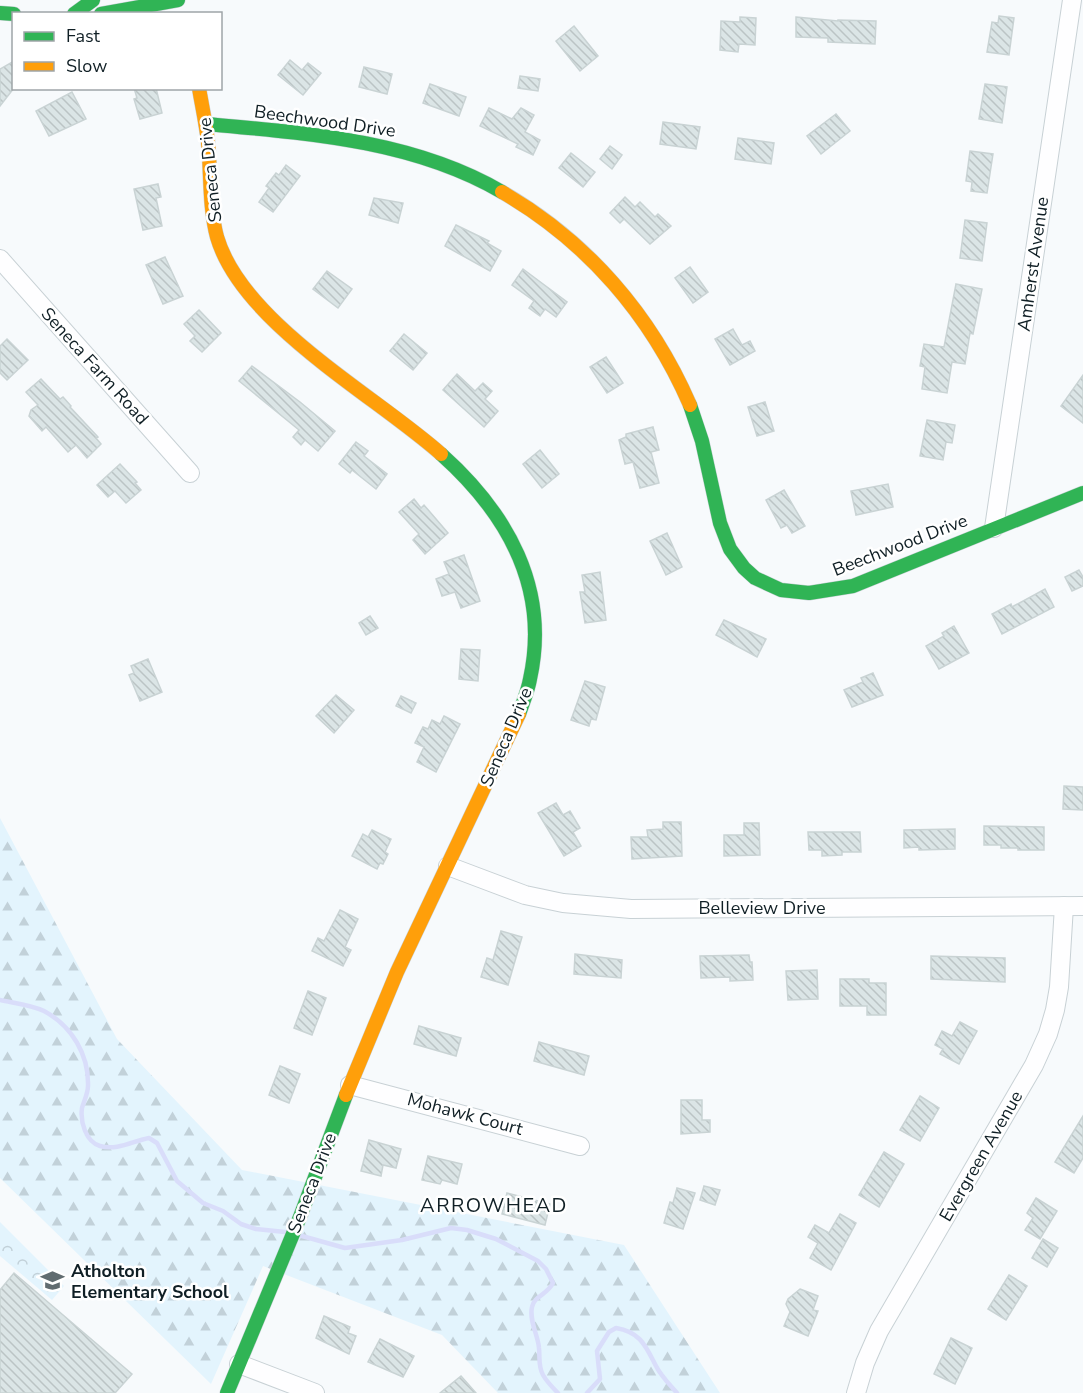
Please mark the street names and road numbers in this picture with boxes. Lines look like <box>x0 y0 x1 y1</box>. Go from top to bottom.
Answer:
street label: Beechwood Drive <box>253 99 397 143</box>
street label: Seneca Drive <box>193 116 227 224</box>
street label: Amherst Avenue <box>1012 195 1054 333</box>
street label: Seneca Farm Road <box>36 302 154 430</box>
street label: Beechwood Drive <box>829 508 971 582</box>
street label: Seneca Drive <box>474 684 538 790</box>
street label: Belleview Drive <box>698 896 826 920</box>
street label: Evergreen Avenue <box>934 1086 1028 1226</box>
street label: Mohawk Court <box>405 1087 526 1141</box>
street label: Seneca Drive <box>282 1129 342 1237</box>

